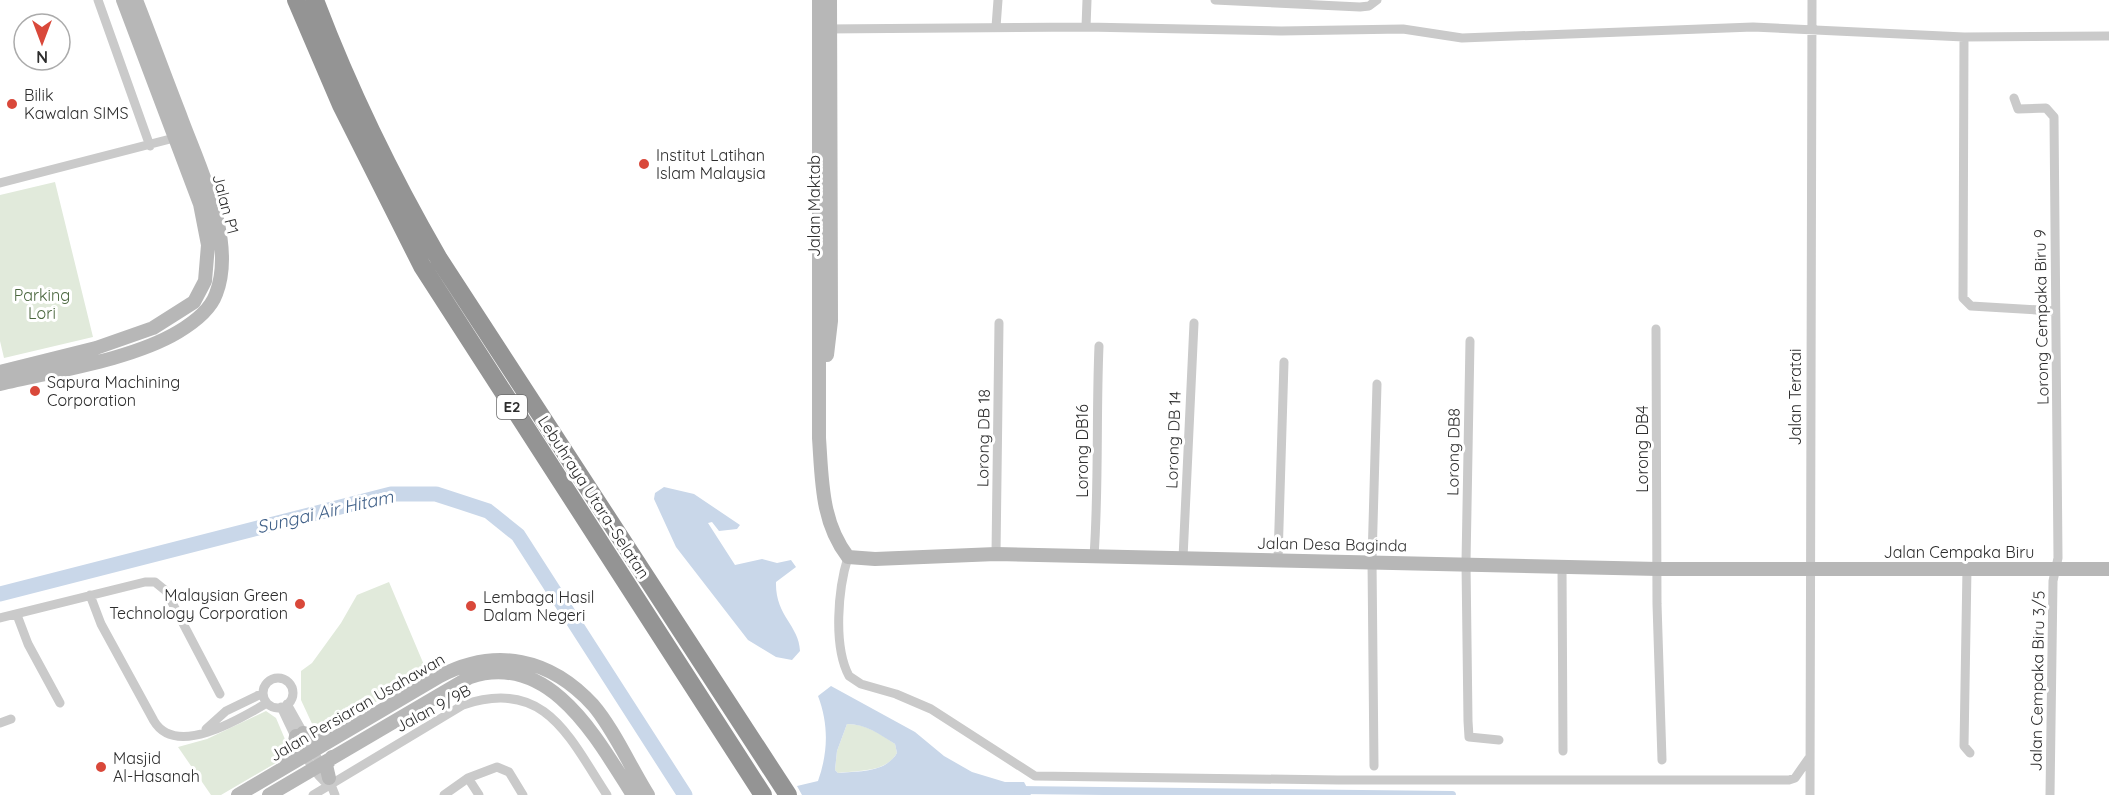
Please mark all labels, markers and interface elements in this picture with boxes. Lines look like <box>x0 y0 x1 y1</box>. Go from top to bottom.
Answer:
north arrow <box>12 12 72 72</box>
text: N <box>36 47 48 67</box>
place label: Bilik Kawalan SIMS <box>24 85 128 123</box>
marker: Bilik Kawalan SIMS <box>5 97 19 111</box>
place label: Institut Latihan Islam Malaysia <box>656 145 766 183</box>
street label: Jalan Maktab <box>804 155 824 257</box>
marker: Institut Latihan Islam Malaysia <box>637 157 651 171</box>
street label: Jalan P1 <box>208 172 244 236</box>
street label: Lorong Cempaka Biru 9 <box>2029 229 2053 405</box>
park label: Parking Lori <box>14 285 70 323</box>
street label: Jalan Teratai <box>1785 349 1805 445</box>
place label: Sapura Machining Corporation <box>47 372 180 410</box>
marker: Sapura Machining Corporation <box>28 384 42 398</box>
street label: Lorong DB 18 <box>972 389 994 487</box>
street label: Lorong DB 14 <box>1161 391 1185 489</box>
road number: E2 <box>497 395 527 419</box>
street label: Lorong DB16 <box>1072 404 1092 498</box>
street label: Lorong DB4 <box>1632 405 1652 493</box>
street label: Lorong DB8 <box>1442 408 1464 496</box>
street label: Lebuhraya Utara–Selatan <box>534 412 654 582</box>
water label: Sungai Air Hitam <box>254 485 396 538</box>
street label: Jalan Desa Baginda <box>1257 533 1407 555</box>
street label: Jalan Cempaka Biru <box>1884 542 2034 562</box>
place label: Malaysian Green Technology Corporation <box>109 585 288 623</box>
place label: Lembaga Hasil Dalam Negeri <box>483 587 594 625</box>
street label: Jalan Cempaka Biru 3/5 <box>2025 590 2049 772</box>
marker: Malaysian Green Technology Corporation <box>293 597 307 611</box>
marker: Lembaga Hasil Dalam Negeri <box>464 599 478 613</box>
street label: Jalan Persiaran Usahawan <box>266 649 448 765</box>
street label: Jalan 9/9B <box>392 680 474 736</box>
place label: Masjid Al-Hasanah <box>113 748 200 786</box>
marker: Masjid Al-Hasanah <box>94 760 108 774</box>

